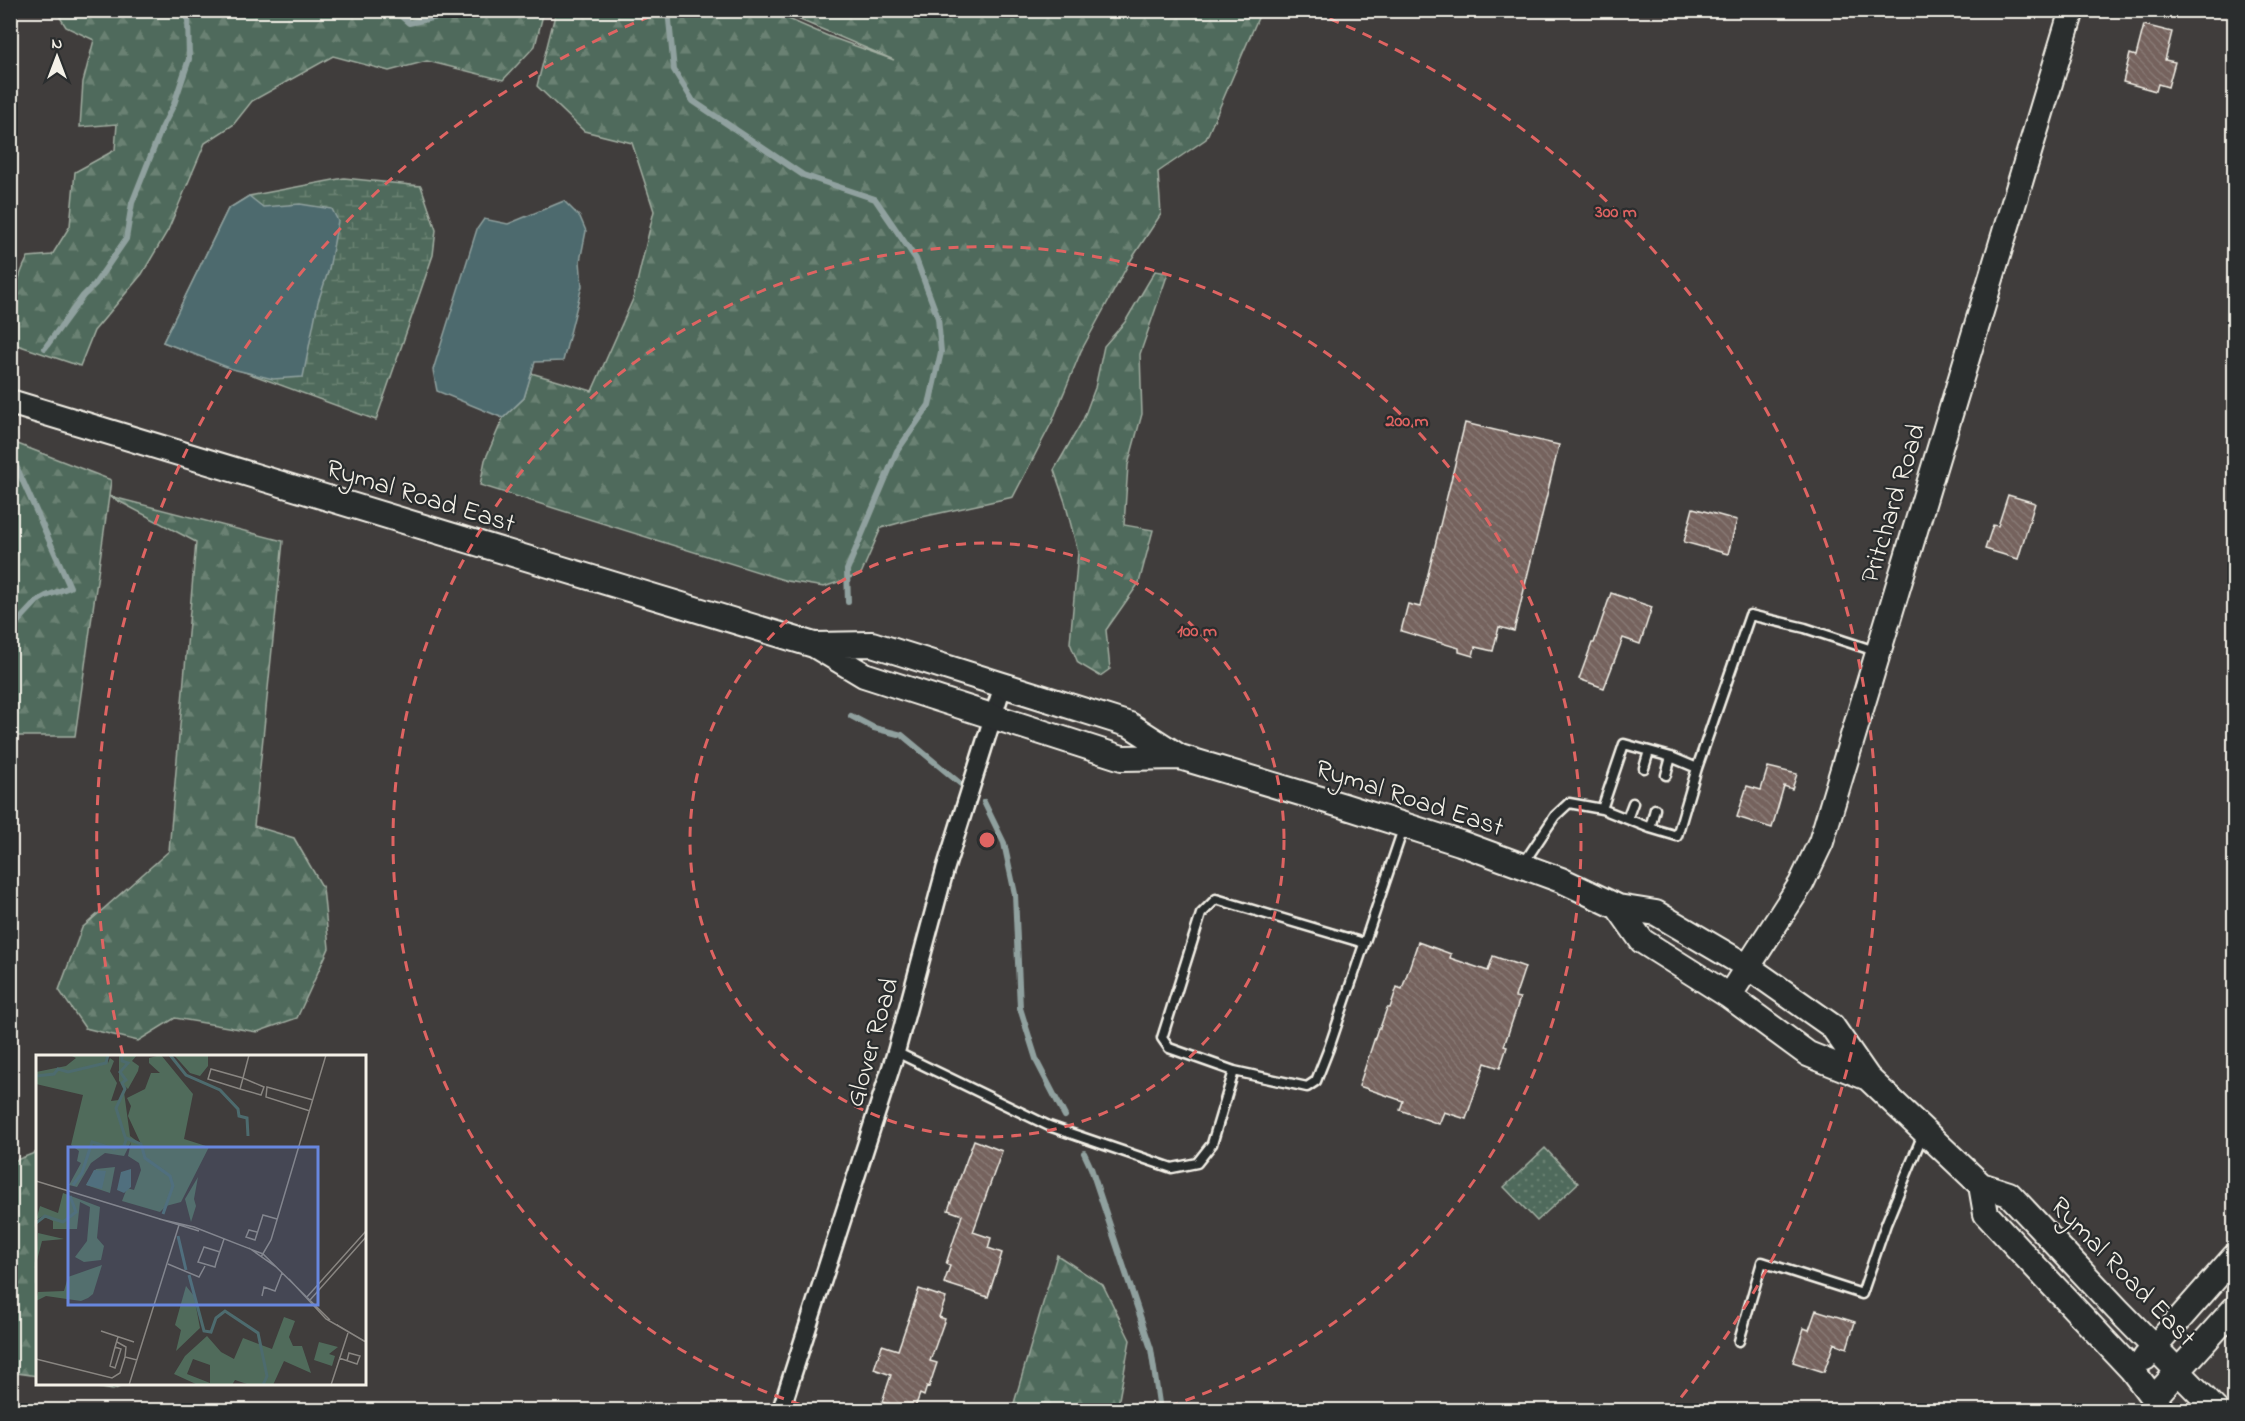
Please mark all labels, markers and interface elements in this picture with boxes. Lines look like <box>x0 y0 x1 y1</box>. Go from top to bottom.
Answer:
north arrow <box>27 27 87 87</box>
text: N <box>52 32 63 56</box>
text: 300 m <box>1594 200 1637 226</box>
text: 200 m <box>1385 409 1429 435</box>
street label: Pritchard Road <box>1852 419 1937 588</box>
street label: Rymal Road East <box>321 450 520 545</box>
text: 100 m <box>1177 619 1217 645</box>
street label: Rymal Road East <box>1310 751 1508 848</box>
centre of rings <box>977 830 997 850</box>
street label: Glover Road <box>836 974 910 1112</box>
inset map <box>36 1055 366 1385</box>
street label: Rymal Road East <box>2040 1189 2204 1357</box>

